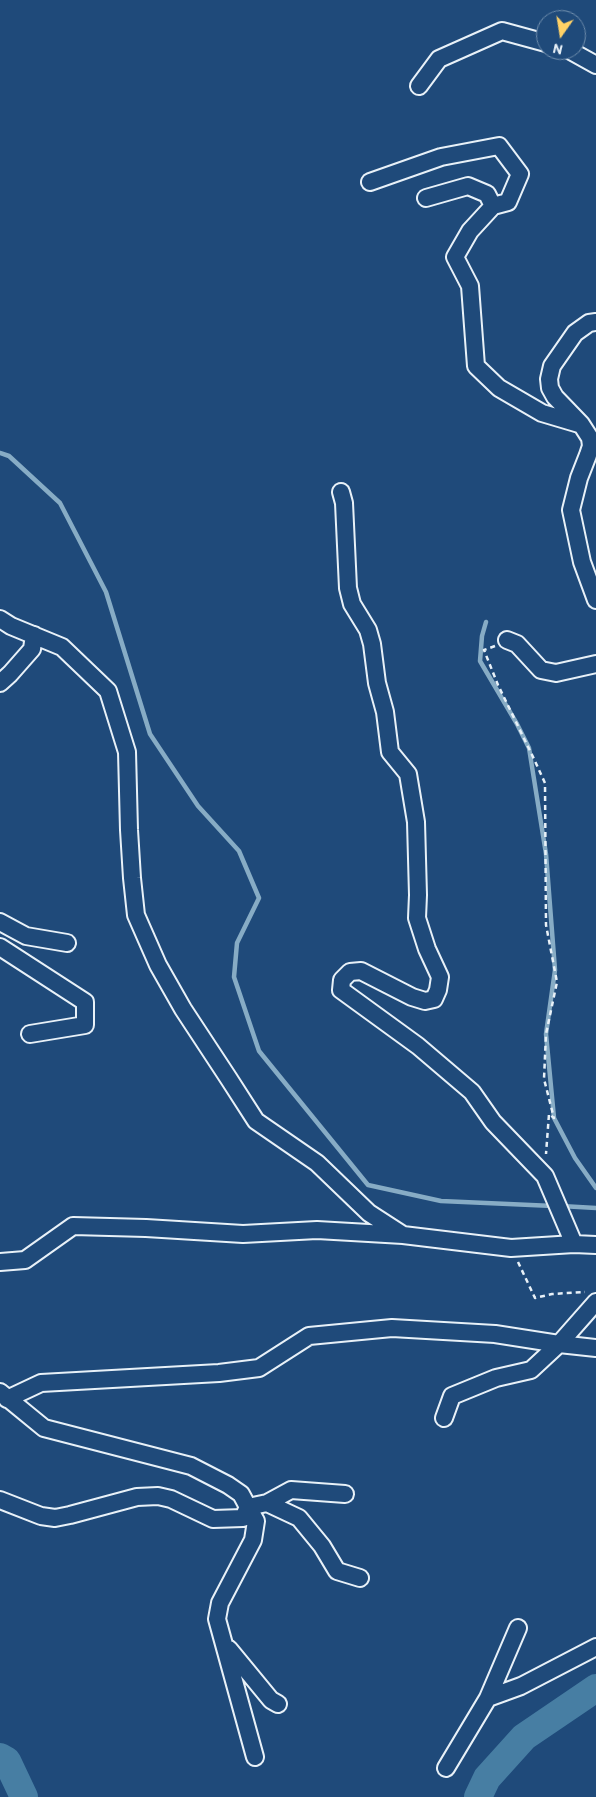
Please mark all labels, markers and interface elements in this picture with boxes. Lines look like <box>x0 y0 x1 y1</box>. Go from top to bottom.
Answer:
north arrow <box>536 10 586 60</box>
text: N <box>551 40 564 58</box>

